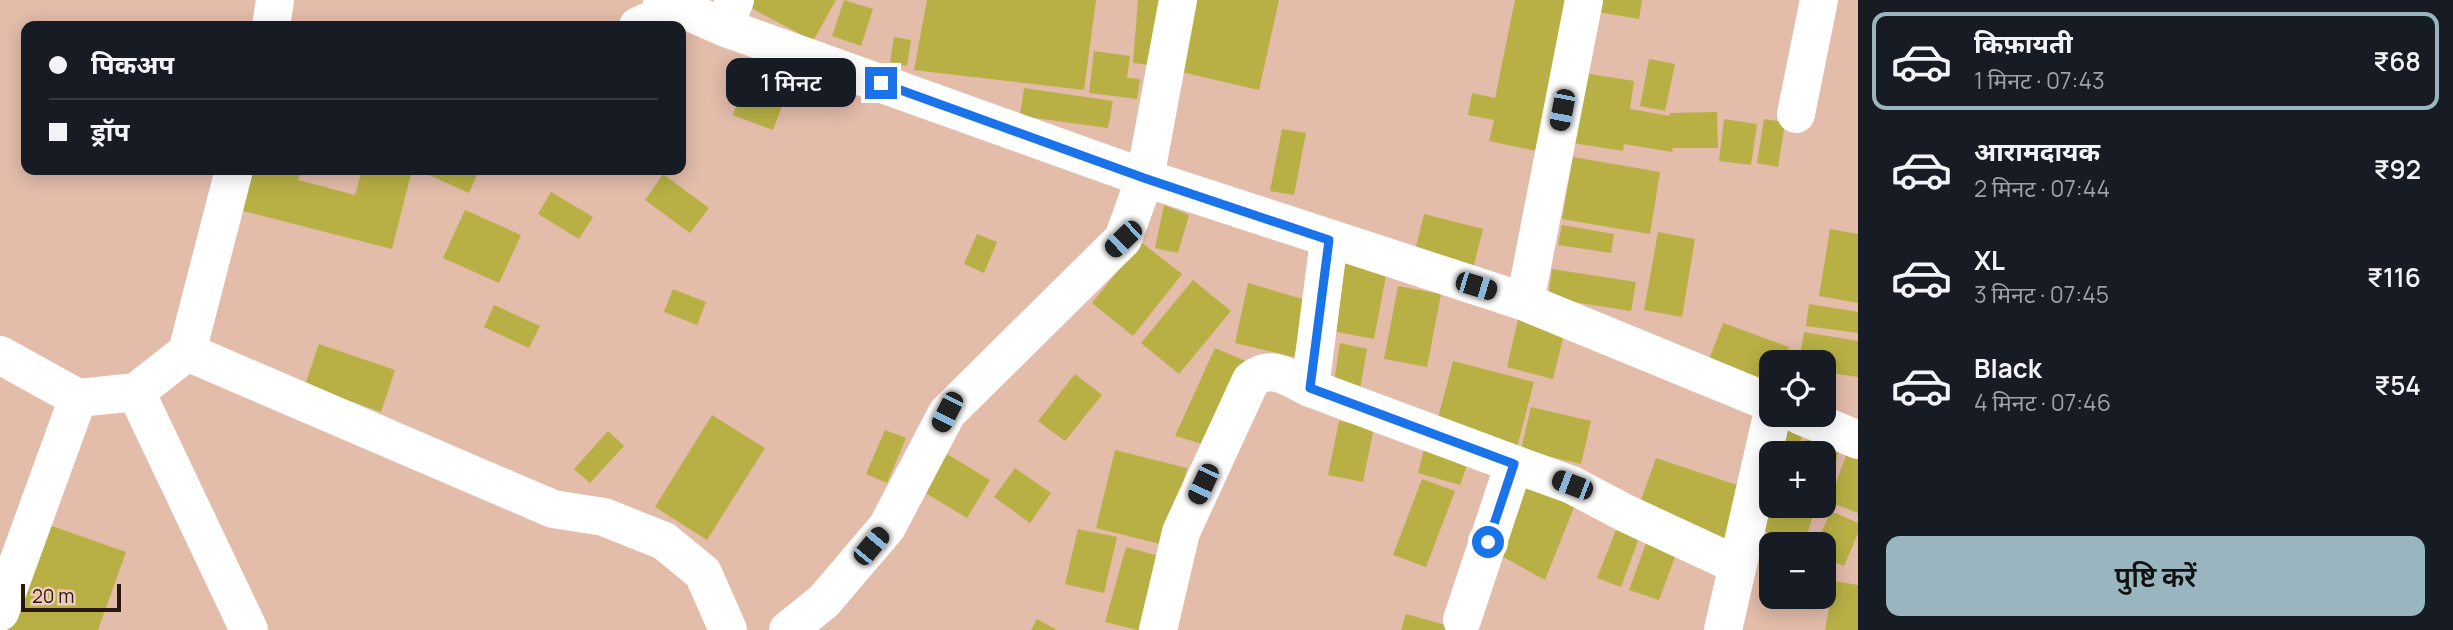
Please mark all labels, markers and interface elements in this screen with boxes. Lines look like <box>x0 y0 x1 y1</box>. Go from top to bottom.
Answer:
text: किफ़ायती <box>1974 25 2073 61</box>
icon: car <box>1890 30 1953 93</box>
text: ₹68 <box>2373 43 2421 79</box>
text: पिकअप <box>91 46 174 82</box>
callout: 1 मिनट <box>727 58 856 108</box>
text: 1 मिनट · 07:43 <box>1974 64 2105 96</box>
text: 1 मिनट <box>761 66 822 98</box>
route end <box>865 67 897 99</box>
car <box>1548 87 1577 133</box>
text: ड्रॉप <box>91 113 129 149</box>
text: आरामदायक <box>1974 133 2100 169</box>
icon: car <box>1890 138 1953 201</box>
text: ₹92 <box>2374 151 2421 187</box>
text: 2 मिनट · 07:44 <box>1974 172 2110 204</box>
car <box>1101 217 1146 261</box>
text: XL <box>1974 242 2005 278</box>
icon: car <box>1890 246 1953 309</box>
text: ₹116 <box>2367 259 2421 295</box>
car <box>1453 270 1500 302</box>
text: 3 मिनट · 07:45 <box>1974 278 2109 310</box>
map controls <box>1759 350 1836 609</box>
button: locate <box>1759 350 1836 427</box>
text: Black <box>1974 350 2042 386</box>
icon: car <box>1890 354 1953 417</box>
text: ₹54 <box>2374 367 2421 403</box>
text: 4 मिनट · 07:46 <box>1974 386 2111 418</box>
car <box>929 389 966 435</box>
button: + <box>1759 441 1836 518</box>
car <box>1185 461 1222 507</box>
car <box>1549 468 1596 502</box>
car <box>850 523 893 569</box>
route start <box>1472 526 1504 558</box>
button: − <box>1759 532 1836 609</box>
button: पुष्टि करें <box>1886 536 2425 616</box>
scale bar <box>21 581 121 613</box>
text: 20 m <box>32 583 74 609</box>

